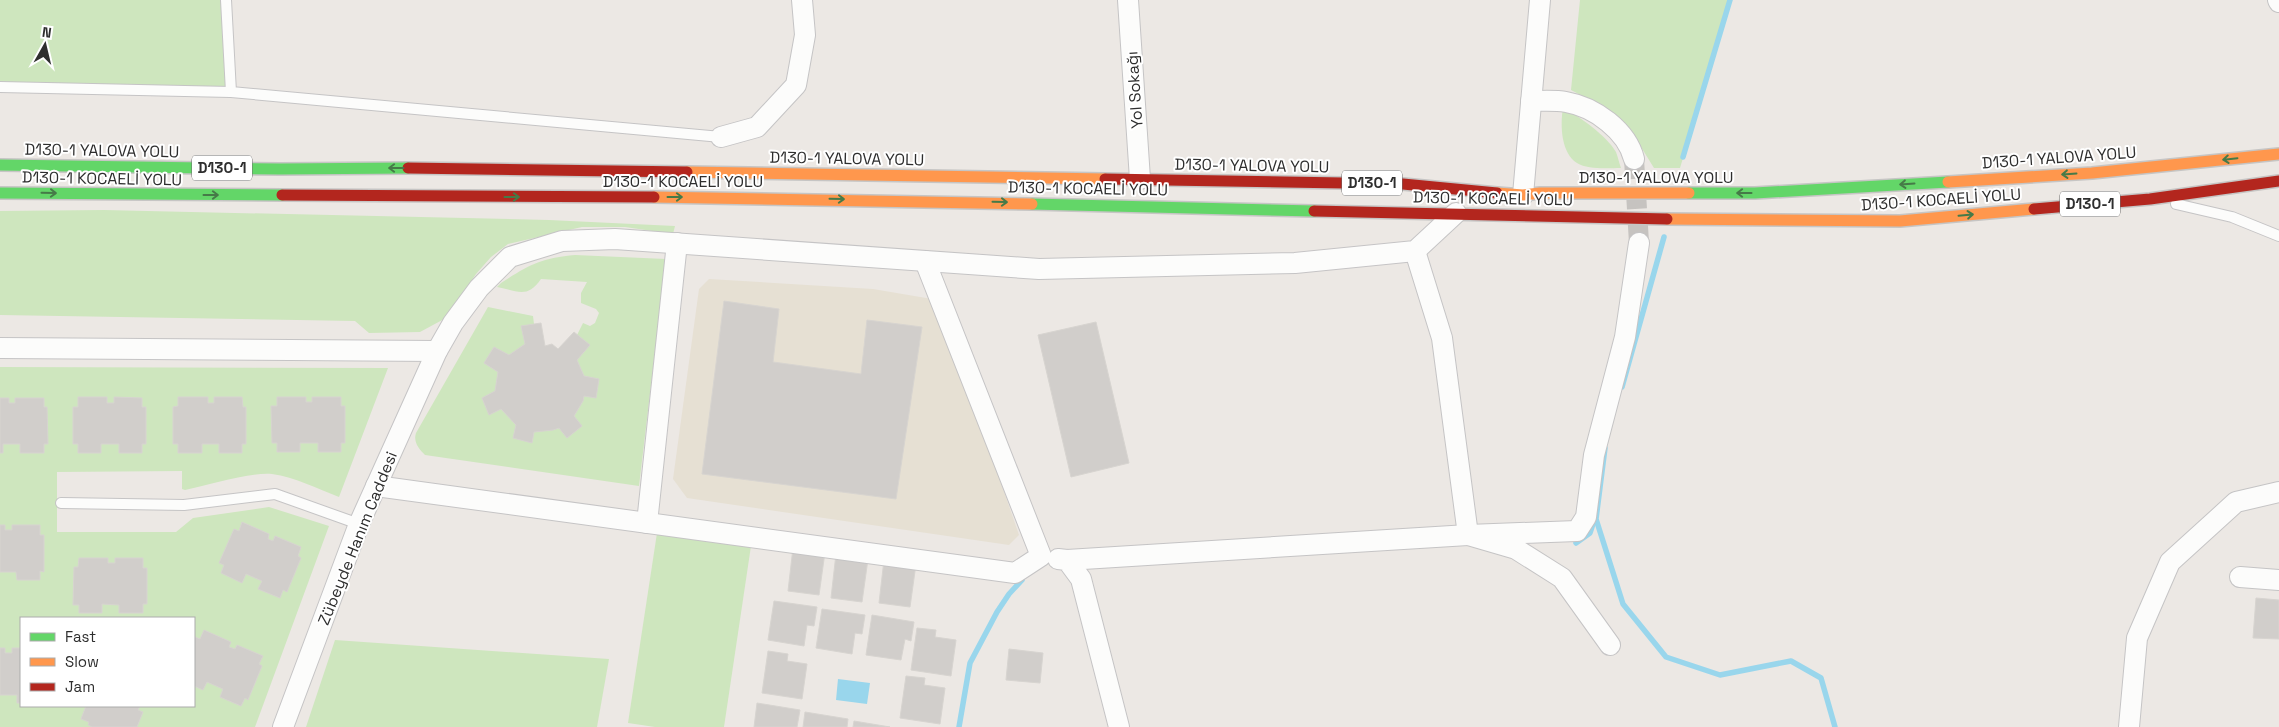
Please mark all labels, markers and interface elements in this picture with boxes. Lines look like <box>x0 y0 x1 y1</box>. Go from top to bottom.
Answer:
north arrow <box>20 20 70 70</box>
text: N <box>41 23 53 42</box>
street label: Yol Sokağı <box>1121 51 1148 129</box>
street label: D130-1 YALOVA YOLU <box>25 139 179 162</box>
street label: D130-1 YALOVA YOLU <box>1981 142 2137 173</box>
street label: D130-1 YALOVA YOLU <box>770 147 924 170</box>
street label: D130-1 YALOVA YOLU <box>1175 154 1329 177</box>
one-way arrow <box>2223 154 2239 163</box>
road number: D130-1 <box>192 156 252 180</box>
one-way arrow <box>388 163 404 173</box>
street label: D130-1 KOCAELİ YOLU <box>22 167 182 190</box>
street label: D130-1 YALOVA YOLU <box>1579 167 1733 188</box>
one-way arrow <box>2061 169 2077 179</box>
road number: D130-1 <box>1342 170 1402 196</box>
street label: D130-1 KOCAELİ YOLU <box>603 171 763 192</box>
street label: D130-1 KOCAELİ YOLU <box>1008 177 1168 200</box>
one-way arrow <box>1899 179 1915 189</box>
street label: D130-1 KOCAELİ YOLU <box>1860 183 2022 216</box>
street label: D130-1 KOCAELİ YOLU <box>1413 187 1573 210</box>
one-way arrow <box>40 188 56 198</box>
one-way arrow <box>1737 188 1753 198</box>
one-way arrow <box>202 190 219 200</box>
one-way arrow <box>504 192 520 202</box>
one-way arrow <box>666 192 683 202</box>
road number: D130-1 <box>2060 192 2120 216</box>
one-way arrow <box>829 194 845 204</box>
one-way arrow <box>992 197 1008 207</box>
one-way arrow <box>1957 211 1973 220</box>
street label: Zübeyde Hanım Caddesi <box>313 448 402 628</box>
legend <box>20 617 195 707</box>
text: Fast <box>65 627 96 646</box>
text: Slow <box>65 652 99 671</box>
text: Jam <box>65 677 95 696</box>

